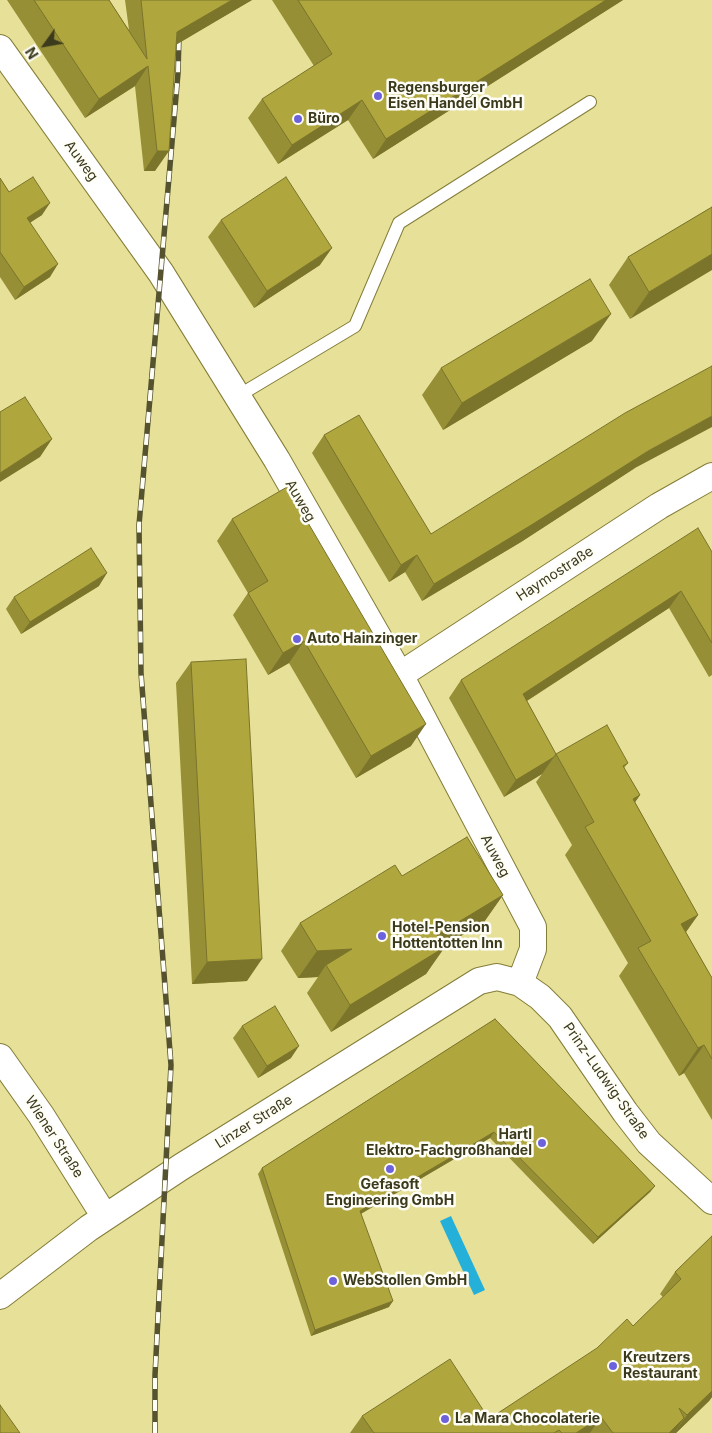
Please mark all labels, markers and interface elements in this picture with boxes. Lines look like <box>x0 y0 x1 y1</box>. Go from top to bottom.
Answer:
north arrow <box>20 20 70 70</box>
text: N <box>22 44 42 62</box>
place label: Regensburger Eisen Handel GmbH <box>388 80 523 112</box>
marker: Regensburger Eisen Handel GmbH <box>372 90 384 102</box>
place label: Büro <box>308 111 340 127</box>
marker: Büro <box>292 113 304 125</box>
street label: Auweg <box>61 137 101 185</box>
street label: Auweg <box>281 477 319 525</box>
street label: Haymostraße <box>513 543 597 605</box>
place label: Auto Hainzinger <box>307 631 418 647</box>
marker: Auto Hainzinger <box>291 633 303 645</box>
street label: Auweg <box>477 832 513 880</box>
place label: Hotel-Pension Hottentotten Inn <box>392 920 503 952</box>
marker: Hotel-Pension Hottentotten Inn <box>376 930 388 942</box>
street label: Prinz-Ludwig-Straße <box>559 1020 653 1142</box>
street label: Linzer Straße <box>212 1092 296 1152</box>
street label: Wiener Straße <box>21 1093 87 1181</box>
place label: Hartl Elektro-Fachgroßhandel <box>366 1127 532 1160</box>
marker: Hartl Elektro-Fachgroßhandel <box>536 1137 548 1149</box>
marker: Gefasoft Engineering GmbH <box>384 1163 396 1175</box>
place label: Gefasoft Engineering GmbH <box>326 1177 454 1210</box>
place label: WebStollen GmbH <box>343 1273 467 1289</box>
marker: WebStollen GmbH <box>327 1275 339 1287</box>
place label: Kreutzers Restaurant <box>623 1350 698 1382</box>
marker: Kreutzers Restaurant <box>607 1360 619 1372</box>
place label: La Mara Chocolaterie <box>455 1411 600 1427</box>
marker: La Mara Chocolaterie <box>439 1413 451 1425</box>

